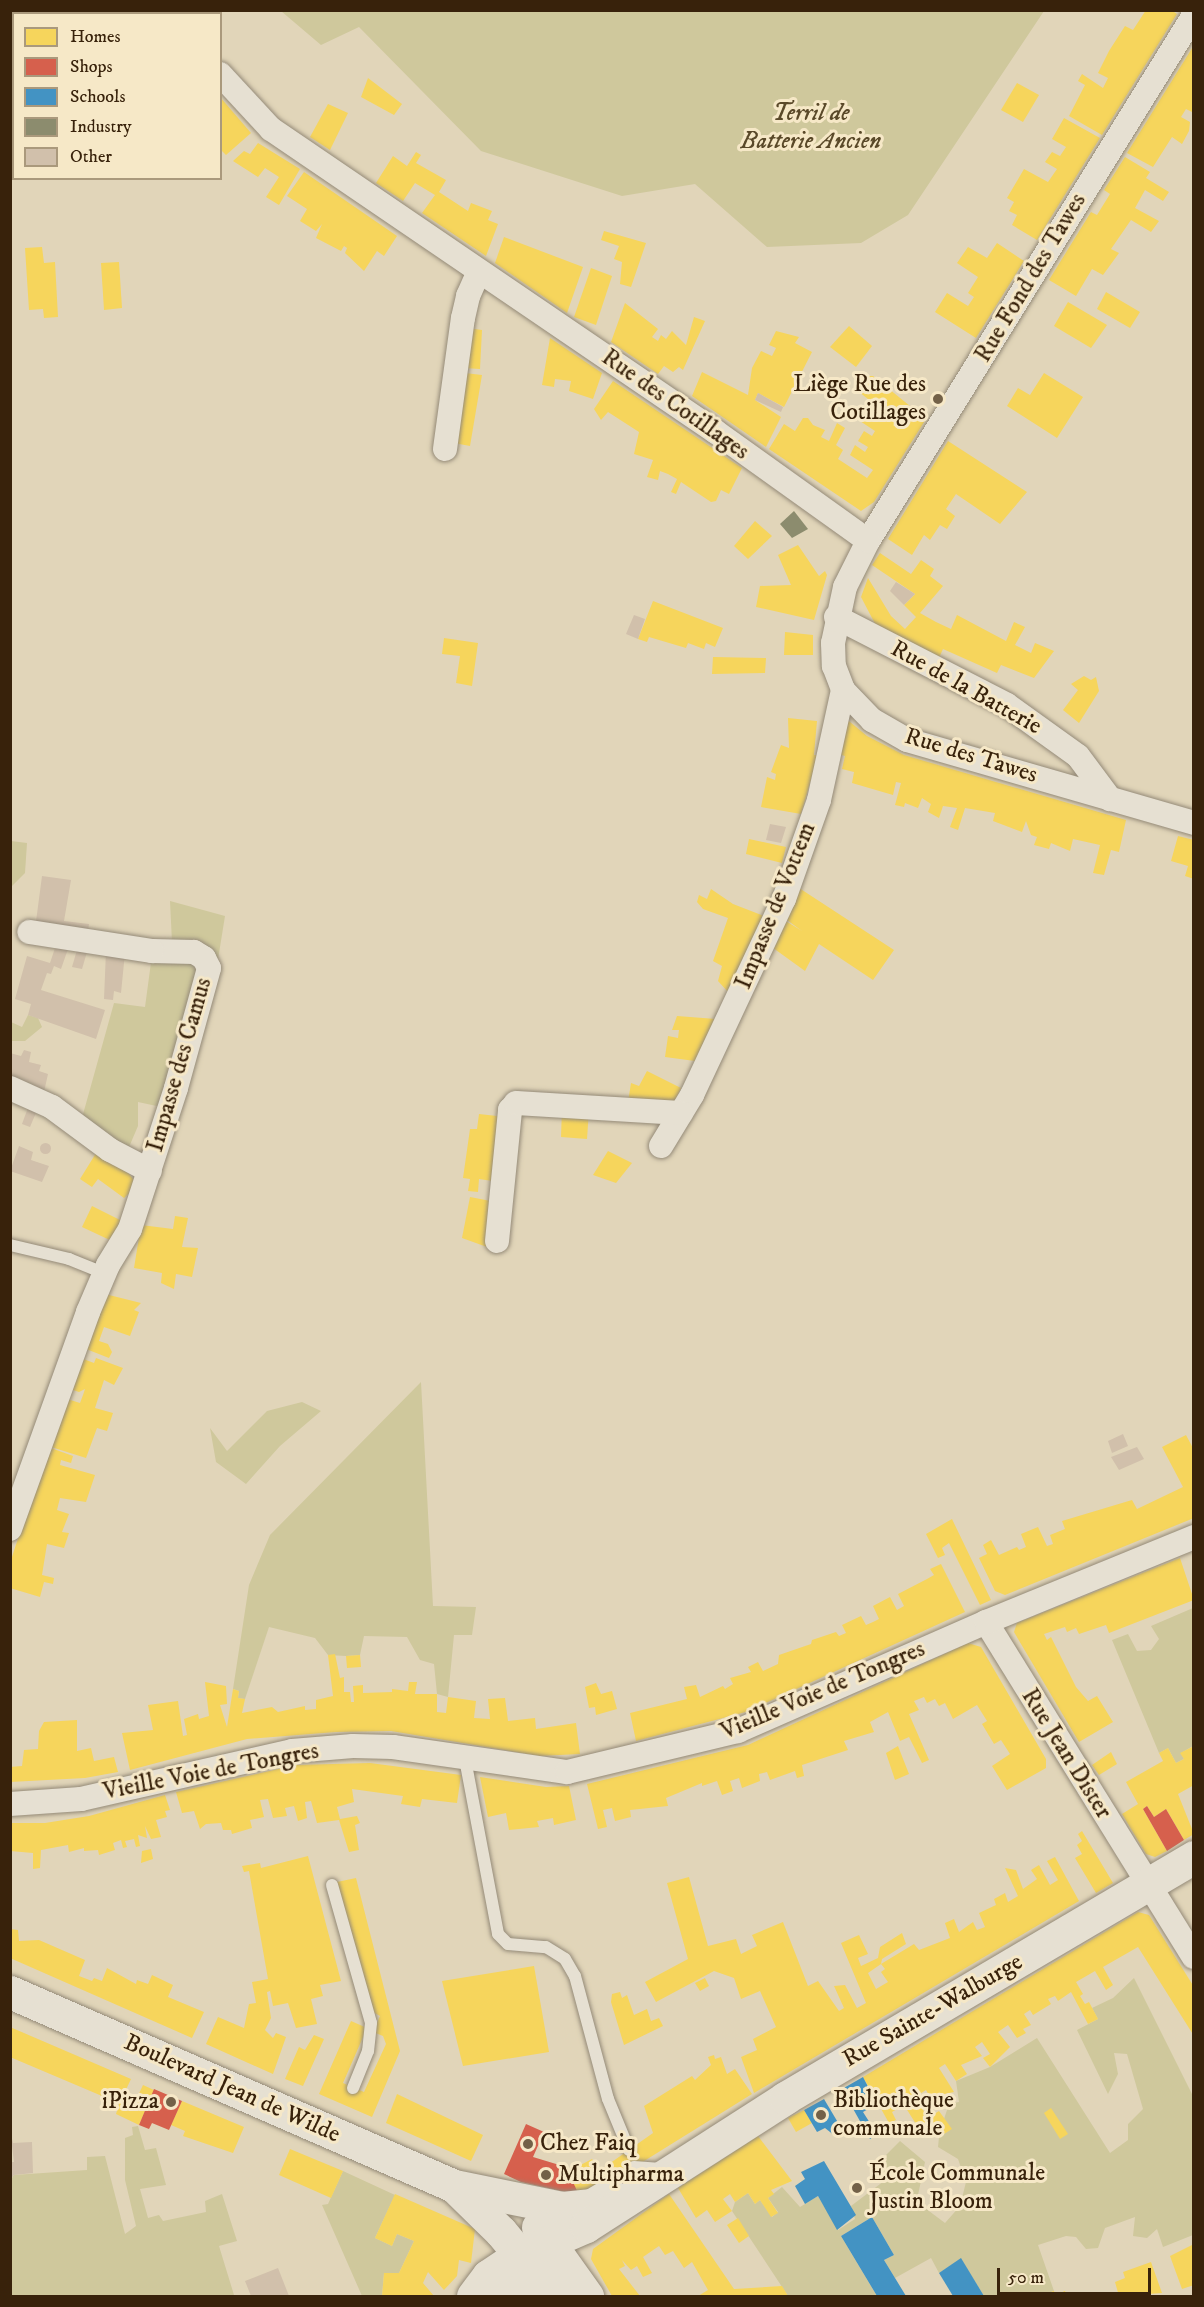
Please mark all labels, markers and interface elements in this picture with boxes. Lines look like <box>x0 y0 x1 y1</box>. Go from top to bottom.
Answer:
legend <box>12 12 222 180</box>
text: Homes <box>70 26 121 48</box>
text: Shops <box>70 56 113 78</box>
text: Schools <box>70 86 125 108</box>
park label: Terril de Batterie Ancien <box>741 100 881 156</box>
text: Industry <box>70 116 131 138</box>
text: Other <box>70 146 112 168</box>
street label: Rue Fond des Tawes <box>969 188 1093 368</box>
street label: Rue des Cotillages <box>596 343 754 467</box>
place label: Liège Rue des Cotillages <box>793 371 926 427</box>
marker: Liège Rue des Cotillages <box>931 392 945 406</box>
street label: Rue de la Batterie <box>886 635 1046 741</box>
street label: Rue des Tawes <box>901 722 1041 790</box>
street label: Impasse de Vottem <box>729 818 823 994</box>
street label: Impasse des Camus <box>141 975 219 1155</box>
street label: Vieille Voie de Tongres <box>717 1635 929 1747</box>
street label: Rue Jean Dister <box>1015 1684 1117 1824</box>
street label: Vieille Voie de Tongres <box>101 1737 321 1807</box>
street label: Rue Sainte-Walburge <box>838 1948 1028 2074</box>
street label: Boulevard Jean de Wilde <box>119 2028 345 2150</box>
place label: Bibliothèque communale <box>833 2087 954 2143</box>
place label: iPizza <box>102 2088 159 2116</box>
marker: iPizza <box>164 2095 178 2109</box>
marker: Bibliothèque communale <box>814 2108 828 2122</box>
place label: Chez Faiq <box>540 2130 636 2158</box>
marker: Chez Faiq <box>521 2137 535 2151</box>
place label: École Communale Justin Bloom <box>869 2160 1045 2216</box>
place label: Multipharma <box>558 2161 684 2189</box>
marker: Multipharma <box>539 2168 553 2182</box>
marker: École Communale Justin Bloom <box>850 2181 864 2195</box>
scale bar <box>1000 2256 1154 2294</box>
text: 50 m <box>1008 2267 1044 2289</box>

